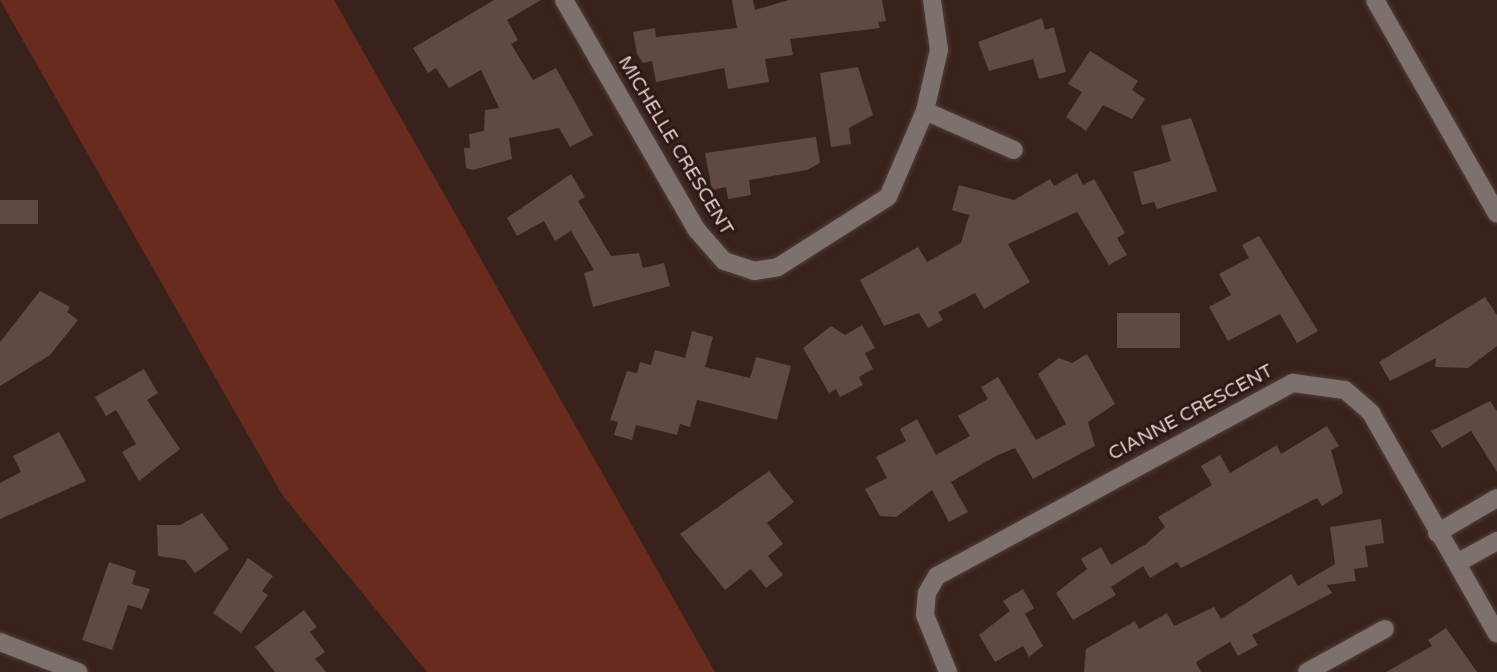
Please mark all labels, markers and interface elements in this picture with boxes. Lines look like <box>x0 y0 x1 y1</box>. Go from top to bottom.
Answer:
street label: MICHELLE CRESCENT <box>612 52 738 240</box>
street label: CIANNE CRESCENT <box>1105 360 1277 466</box>

